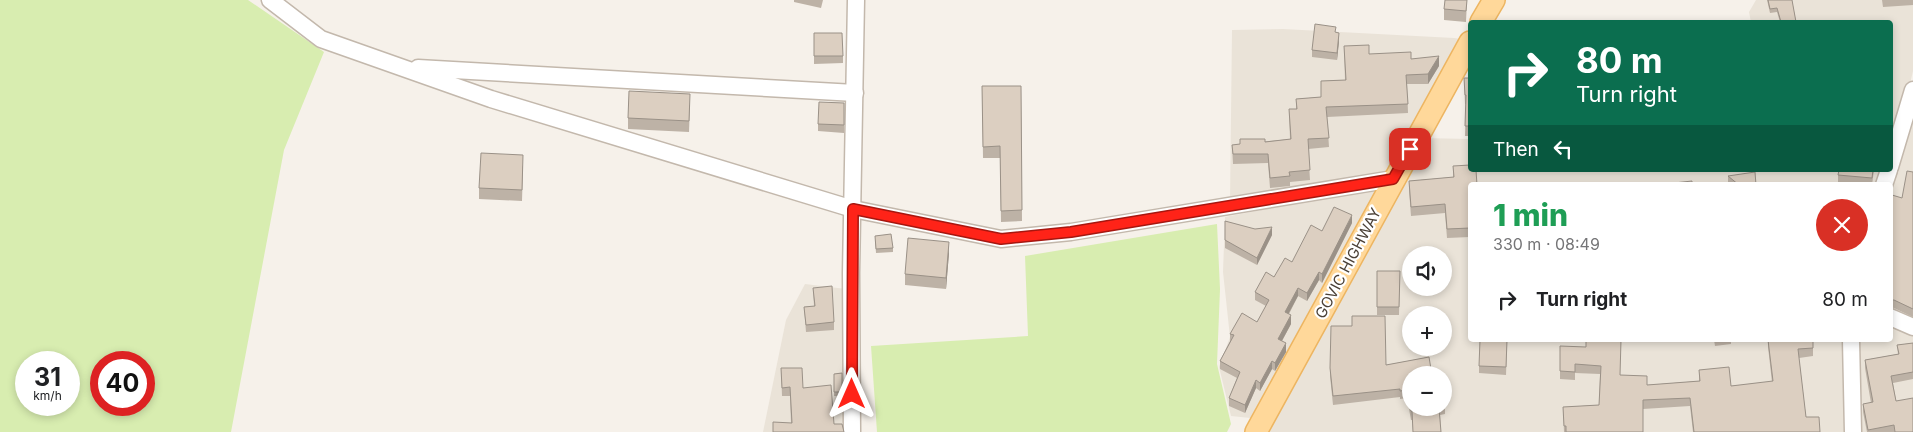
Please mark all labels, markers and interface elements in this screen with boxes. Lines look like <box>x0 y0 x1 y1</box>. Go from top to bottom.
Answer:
text: 80 m <box>1576 39 1663 81</box>
icon: right <box>1493 40 1558 105</box>
text: Turn right <box>1576 81 1677 107</box>
pin <box>1389 128 1431 170</box>
icon: arrive <box>1396 135 1424 163</box>
icon: left <box>1549 135 1577 163</box>
text: Then <box>1493 138 1539 161</box>
text: 1 min <box>1493 197 1568 233</box>
button: close <box>1816 199 1868 251</box>
street label: GOVIC HIGHWAY <box>1311 204 1385 322</box>
text: 330 m · 08:49 <box>1493 234 1600 254</box>
map controls <box>1402 246 1452 416</box>
button: sound <box>1402 246 1452 296</box>
icon: right <box>1493 286 1521 314</box>
text: Turn right <box>1536 288 1627 311</box>
text: 80 m <box>1822 288 1868 311</box>
button: + <box>1402 306 1452 356</box>
speed limit sign: 40 <box>90 351 155 416</box>
text: 31 <box>34 362 61 392</box>
button: − <box>1402 366 1452 416</box>
position arrow <box>825 367 877 419</box>
text: km/h <box>33 388 62 403</box>

